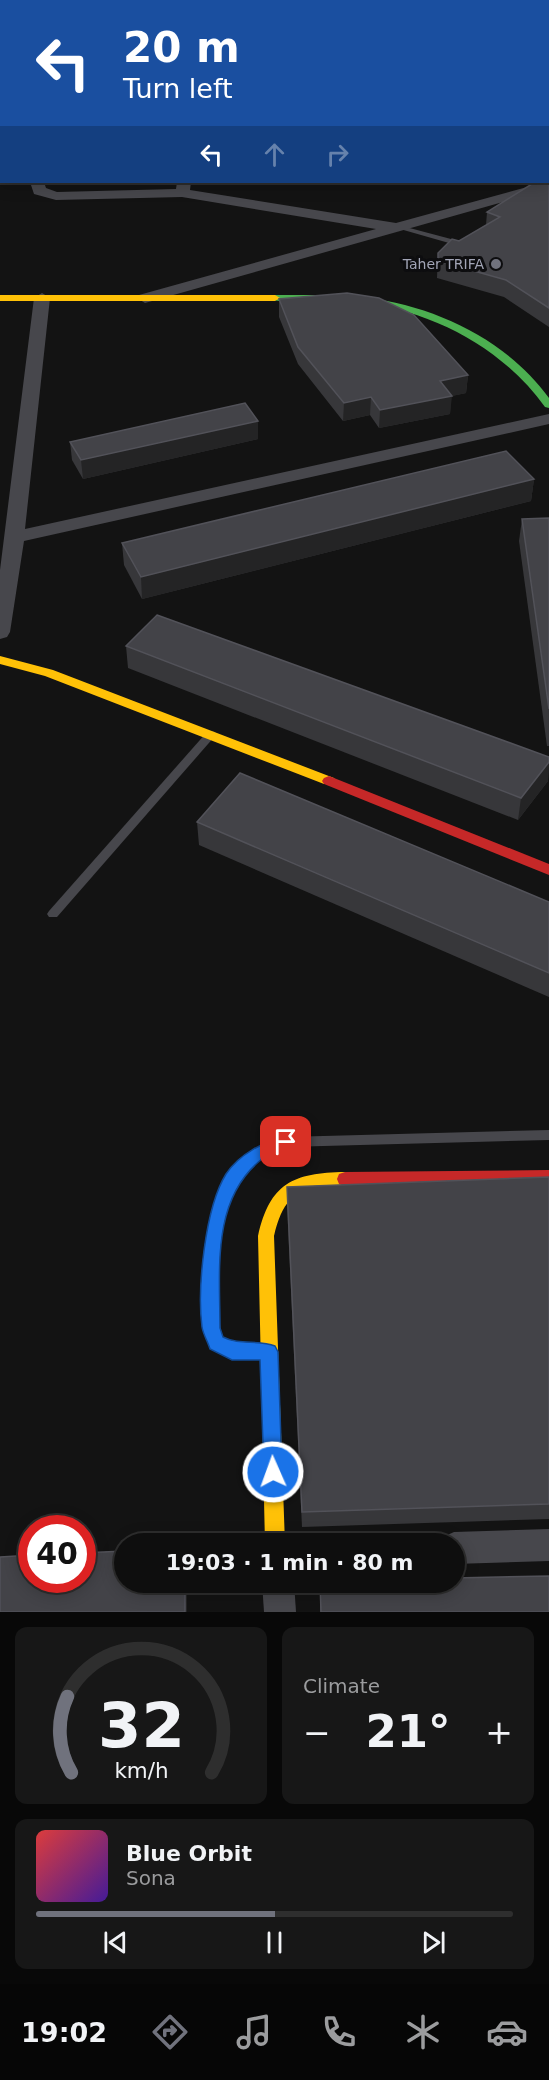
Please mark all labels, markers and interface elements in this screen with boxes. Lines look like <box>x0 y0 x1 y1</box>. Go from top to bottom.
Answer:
text: 20 m <box>123 23 240 72</box>
icon: left <box>24 24 102 102</box>
text: Turn left <box>123 73 233 104</box>
icon: left <box>195 138 228 171</box>
icon: ahead <box>258 138 291 171</box>
icon: right <box>321 138 354 171</box>
place label: Taher TRIFA <box>402 256 484 272</box>
marker: Taher TRIFA <box>489 257 503 271</box>
pin <box>260 1116 311 1167</box>
icon: arrive <box>269 1125 302 1158</box>
position arrow <box>241 1440 305 1504</box>
speed limit sign: 40 <box>18 1515 96 1593</box>
text: 19:03 · 1 min · 80 m <box>166 1550 413 1575</box>
text: Climate <box>303 1674 380 1698</box>
text: 32 <box>98 1689 184 1762</box>
text: 21° <box>365 1705 451 1758</box>
text: − <box>303 1713 331 1752</box>
text: + <box>485 1713 513 1752</box>
text: km/h <box>114 1758 168 1783</box>
text: Blue Orbit <box>126 1841 252 1866</box>
text: Sona <box>126 1866 176 1890</box>
icon: previous <box>99 1926 132 1959</box>
icon: pause <box>258 1926 291 1959</box>
icon: next <box>417 1926 450 1959</box>
icon: directions <box>149 2011 191 2053</box>
icon: music <box>233 2011 275 2053</box>
icon: phone <box>318 2011 360 2053</box>
icon: climate <box>402 2011 444 2053</box>
icon: car <box>486 2011 528 2053</box>
text: 19:02 <box>21 2017 107 2048</box>

